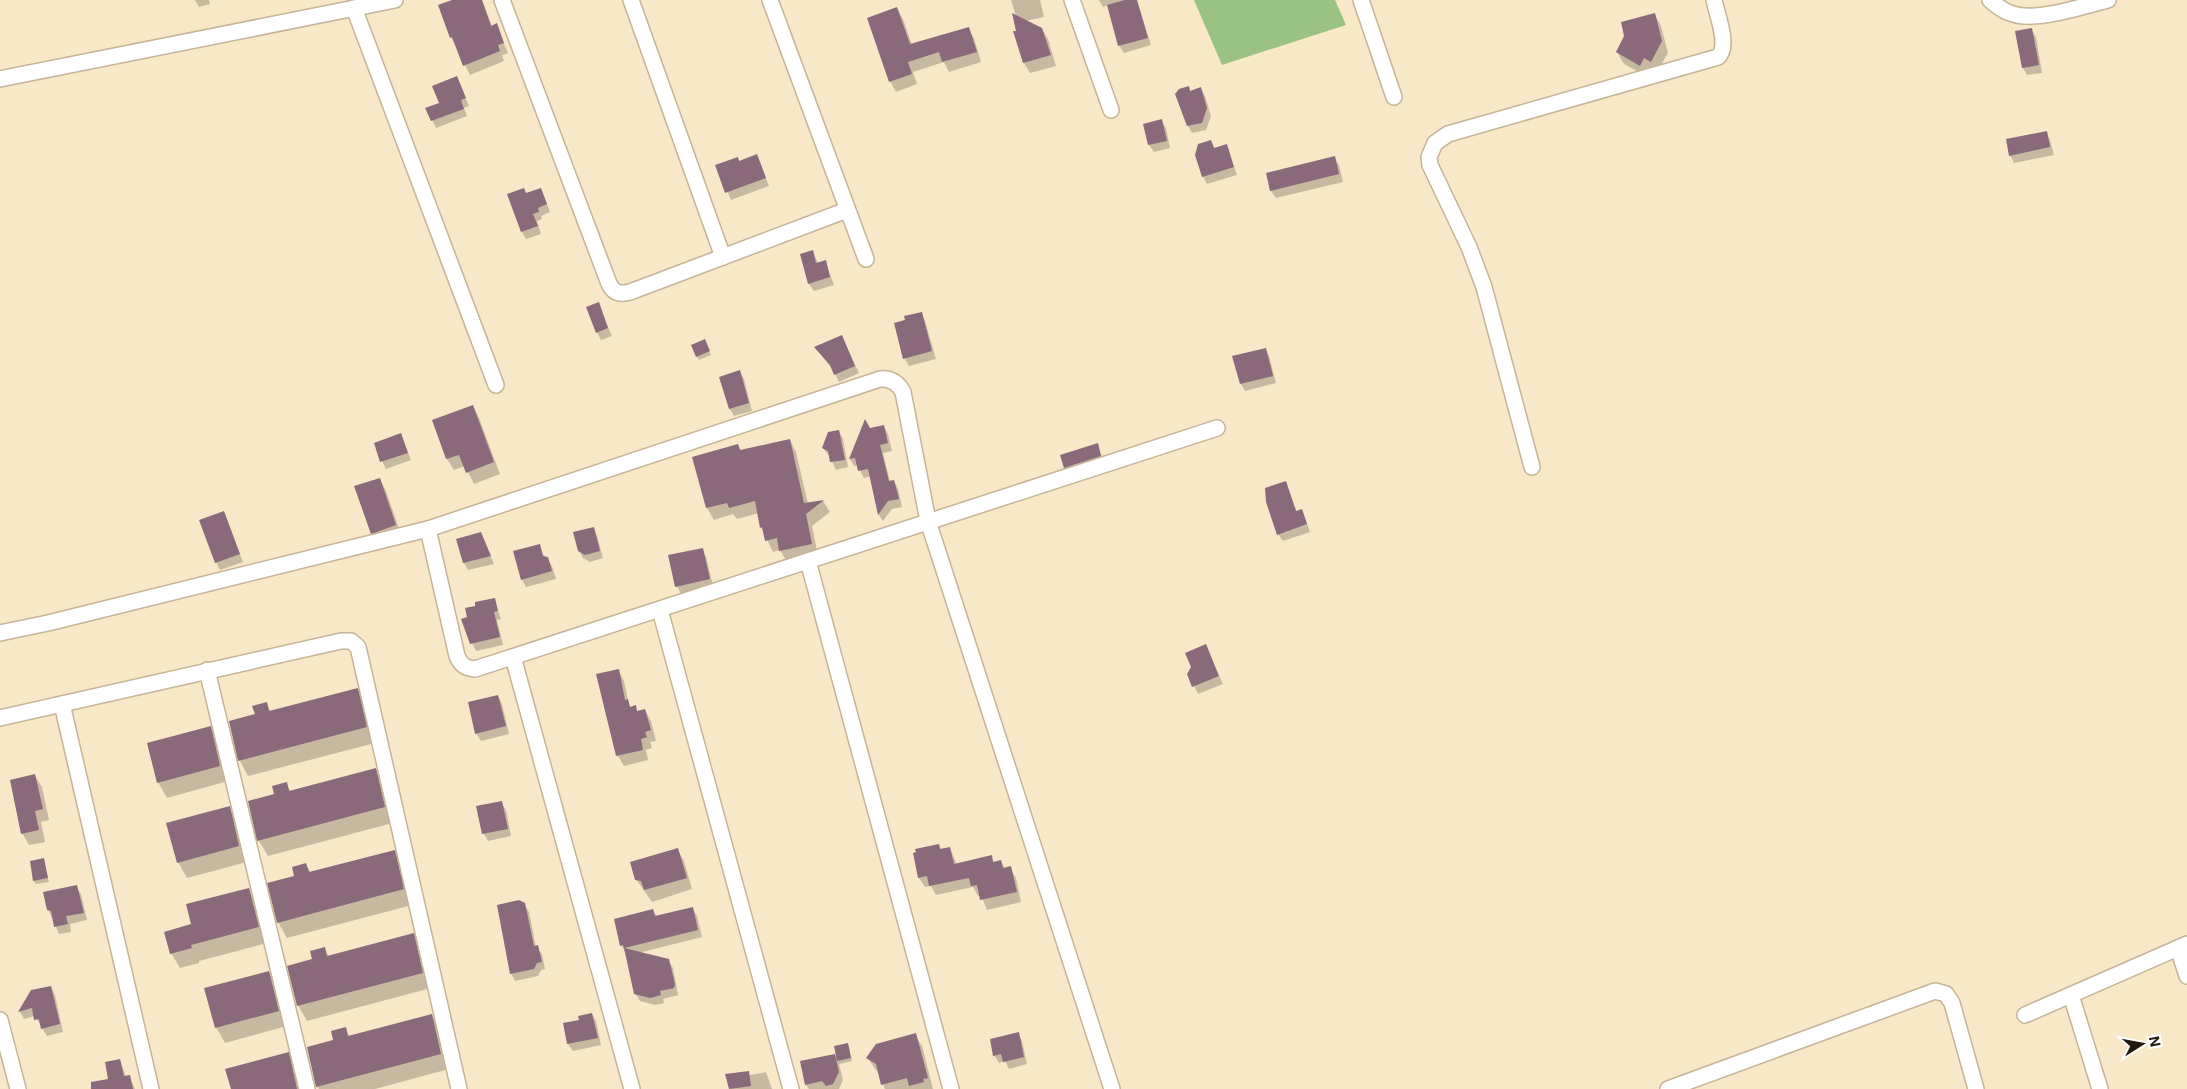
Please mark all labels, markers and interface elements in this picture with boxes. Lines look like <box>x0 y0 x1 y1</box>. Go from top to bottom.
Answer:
north arrow <box>2117 1019 2167 1069</box>
text: N <box>2146 1035 2165 1048</box>

